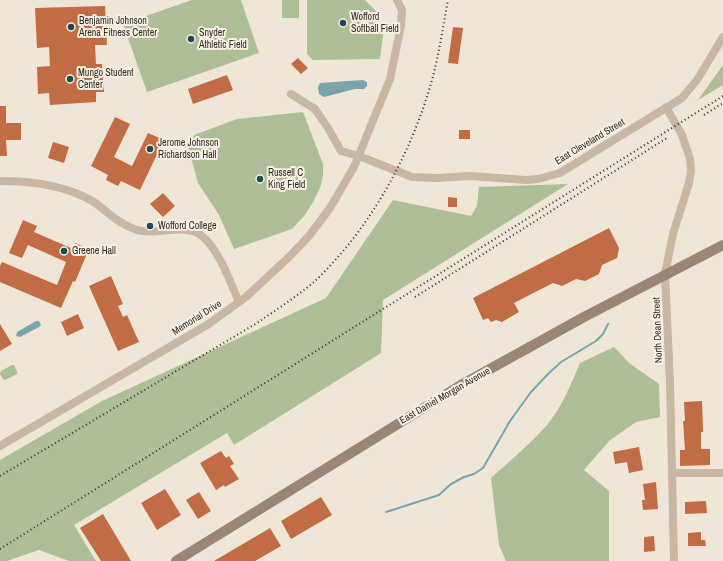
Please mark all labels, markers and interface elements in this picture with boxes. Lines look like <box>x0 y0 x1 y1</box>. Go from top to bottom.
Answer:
place label: Wofford Softball Field <box>351 11 399 34</box>
place label: Benjamin Johnson Arena Fitness Center <box>79 15 157 38</box>
marker: Wofford Softball Field <box>338 18 348 28</box>
marker: Benjamin Johnson Arena Fitness Center <box>66 22 76 32</box>
place label: Snyder Athletic Field <box>199 27 247 50</box>
marker: Snyder Athletic Field <box>186 34 196 44</box>
place label: Mungo Student Center <box>78 67 134 90</box>
marker: Mungo Student Center <box>65 74 75 84</box>
street label: East Cleveland Street <box>553 116 627 168</box>
place label: Jerome Johnson Richardson Hall <box>158 137 219 160</box>
marker: Jerome Johnson Richardson Hall <box>145 144 155 154</box>
place label: Russell C King Field <box>268 167 305 190</box>
marker: Russell C King Field <box>255 174 265 184</box>
place label: Wofford College <box>158 220 217 232</box>
marker: Wofford College <box>145 221 155 231</box>
place label: Greene Hall <box>72 245 116 257</box>
marker: Greene Hall <box>59 246 69 256</box>
street label: North Dean Street <box>651 297 665 363</box>
street label: Memorial Drive <box>170 298 224 338</box>
street label: East Daniel Morgan Avenue <box>398 365 492 427</box>

